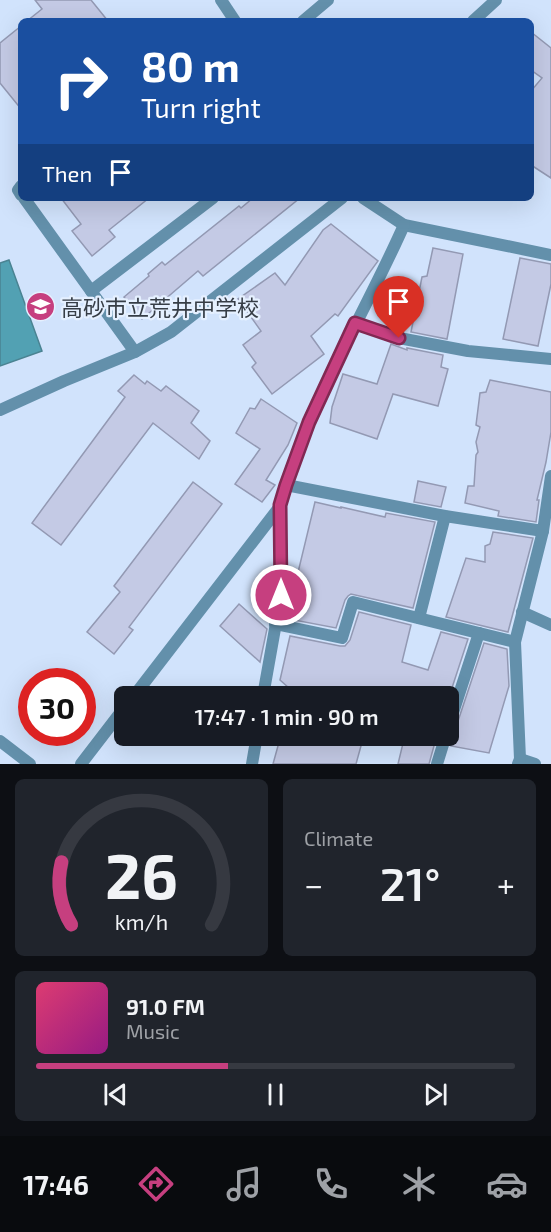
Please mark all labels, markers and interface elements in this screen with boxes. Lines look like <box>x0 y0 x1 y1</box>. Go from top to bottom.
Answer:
text: 80 m <box>141 40 240 90</box>
icon: right <box>42 42 120 120</box>
text: Turn right <box>141 91 261 123</box>
icon: arrive <box>104 156 137 189</box>
text: Then <box>42 160 92 186</box>
pin <box>373 276 424 338</box>
icon: arrive <box>382 285 415 318</box>
school or university icon: 高砂市立荒井中学校 <box>24 291 56 323</box>
place label: 高砂市立荒井中学校 <box>61 294 259 320</box>
position arrow <box>249 563 313 627</box>
speed limit sign: 30 <box>18 668 96 746</box>
text: 17:47 · 1 min · 90 m <box>194 703 379 729</box>
text: Climate <box>304 826 373 850</box>
text: 26 <box>105 837 178 912</box>
text: 21° <box>380 856 440 910</box>
text: − <box>304 864 323 904</box>
text: + <box>497 864 515 904</box>
text: km/h <box>115 909 168 934</box>
text: 91.0 FM <box>126 993 205 1019</box>
text: Music <box>126 1019 180 1043</box>
icon: previous <box>99 1078 132 1111</box>
icon: pause <box>259 1078 292 1111</box>
icon: next <box>419 1078 452 1111</box>
icon: directions <box>135 1163 177 1205</box>
icon: music <box>223 1163 265 1205</box>
icon: phone <box>310 1163 352 1205</box>
icon: climate <box>398 1163 440 1205</box>
icon: car <box>486 1163 528 1205</box>
text: 17:46 <box>23 1168 89 1200</box>

